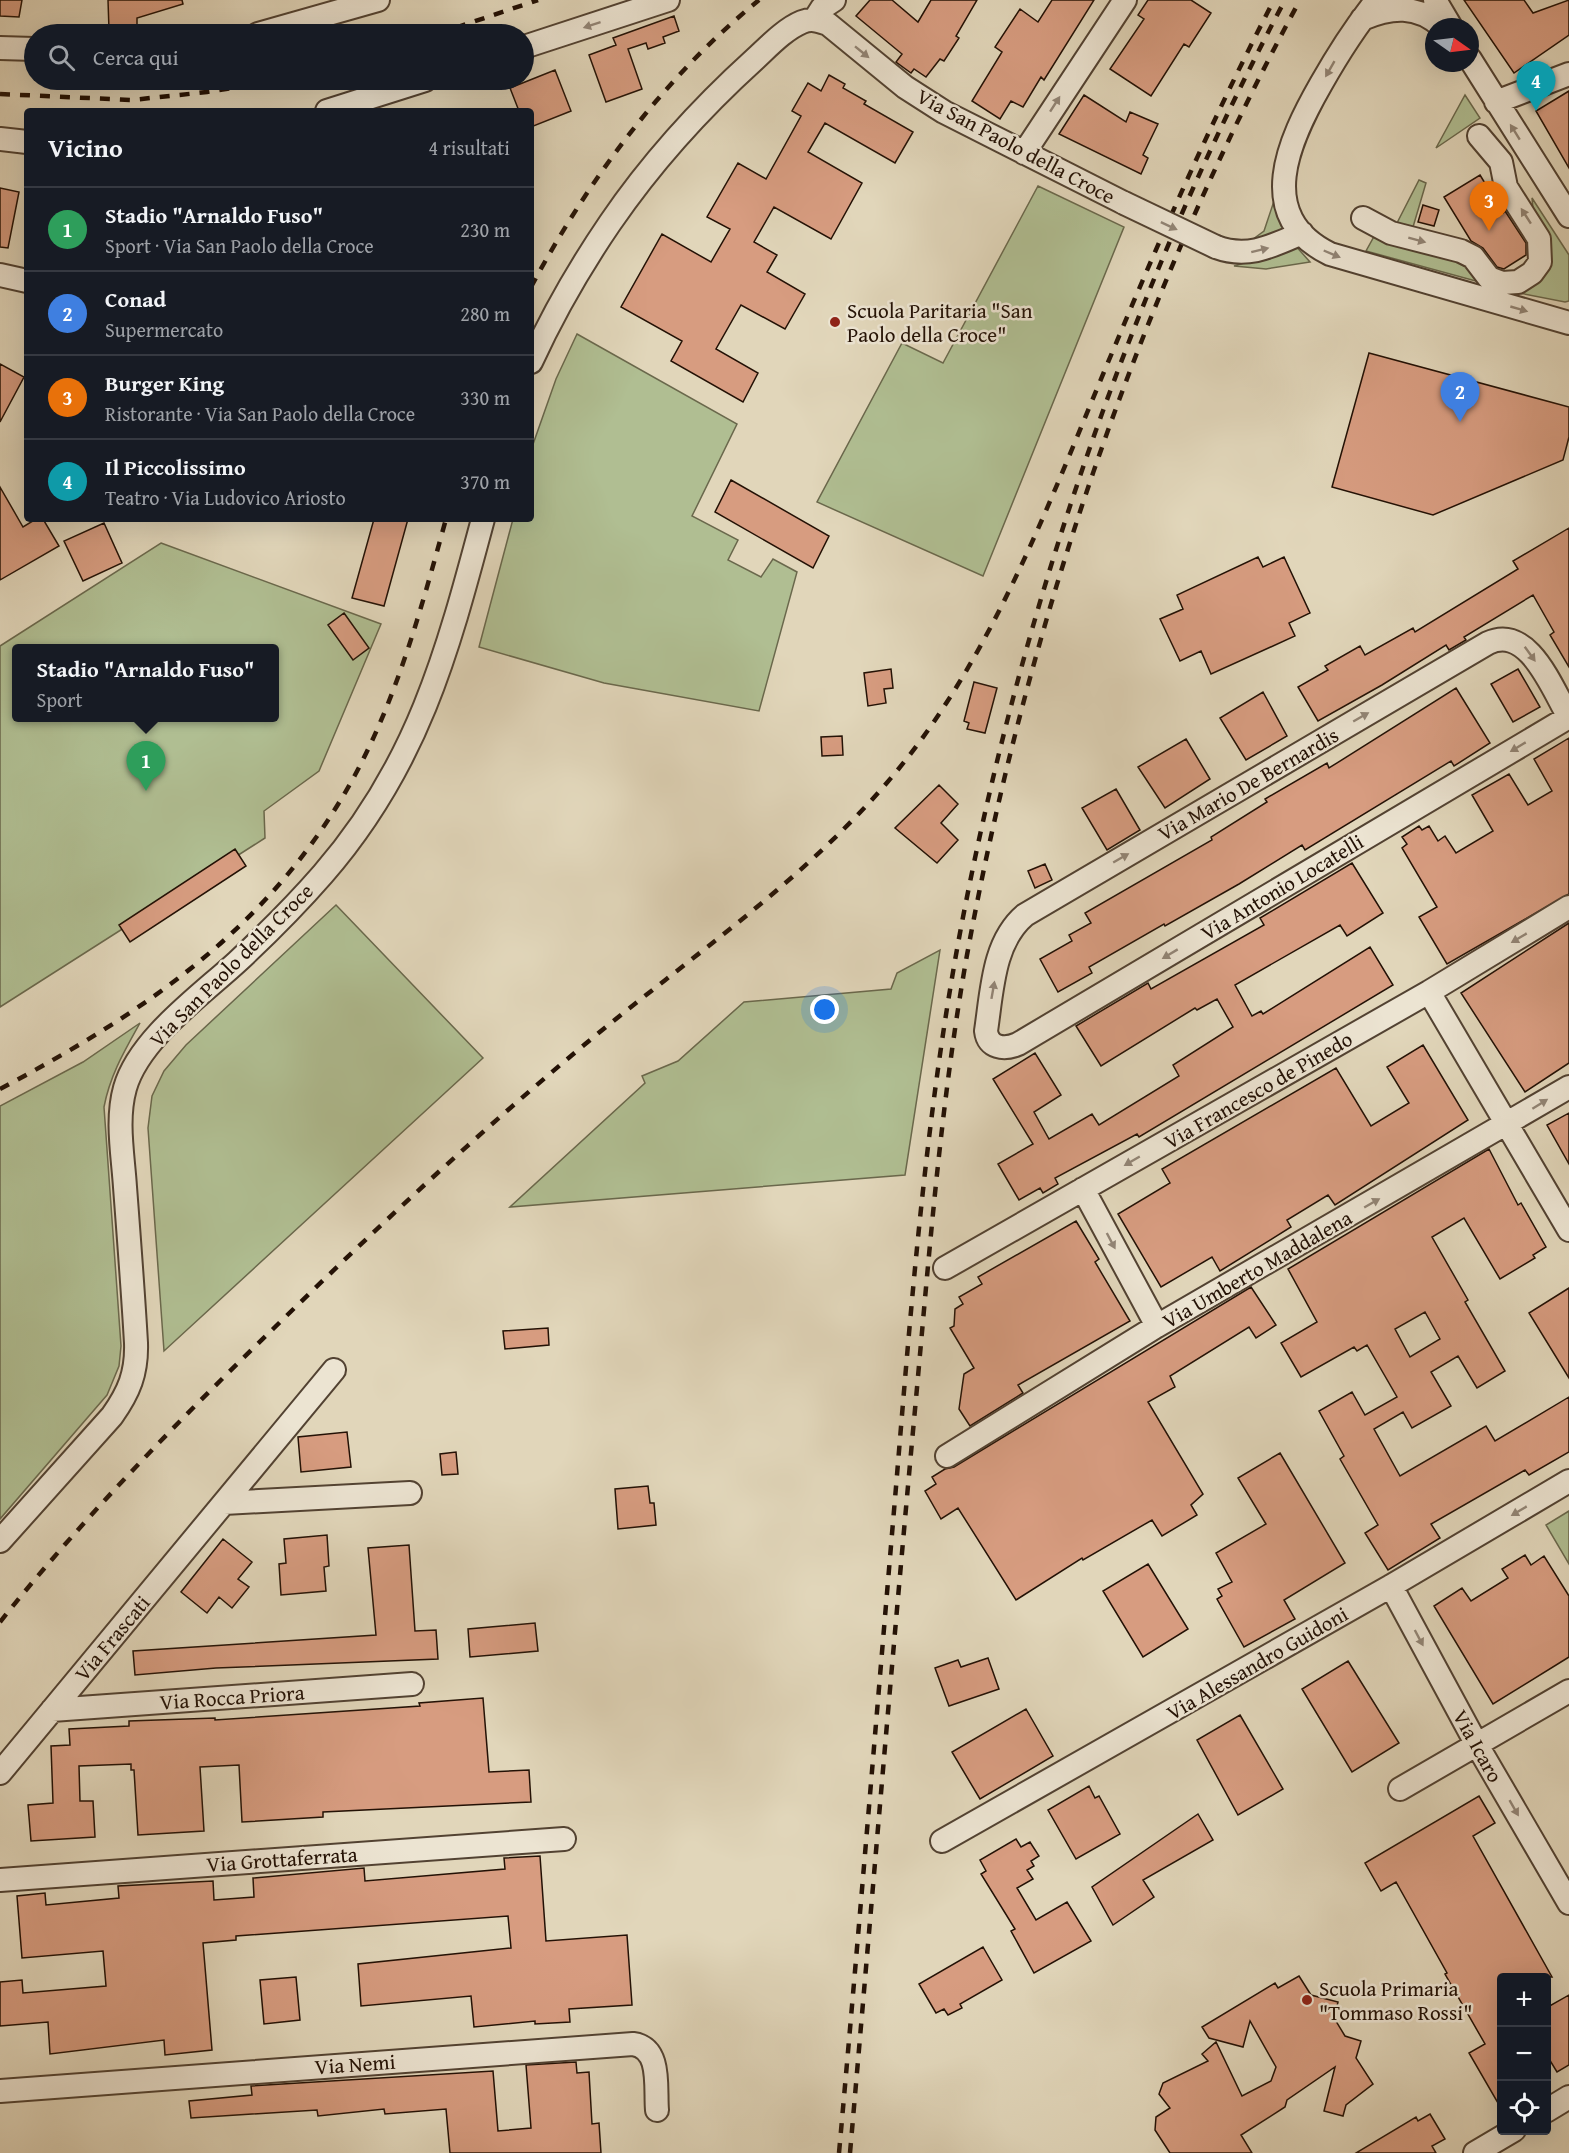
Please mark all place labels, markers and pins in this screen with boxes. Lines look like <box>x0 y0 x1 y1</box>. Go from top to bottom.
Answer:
pin: 4 <box>1516 62 1556 111</box>
pin: 3 <box>1470 182 1508 231</box>
place label: Scuola Paritaria "San Paolo della Croce" <box>847 295 1033 350</box>
marker: Scuola Paritaria "San Paolo della Croce" <box>828 315 842 329</box>
pin: 2 <box>1440 372 1480 422</box>
pin: 1 <box>126 742 166 791</box>
place label: Scuola Primaria "Tommaso Rossi" <box>1319 1973 1472 2028</box>
marker: Scuola Primaria "Tommaso Rossi" <box>1300 1993 1314 2007</box>

